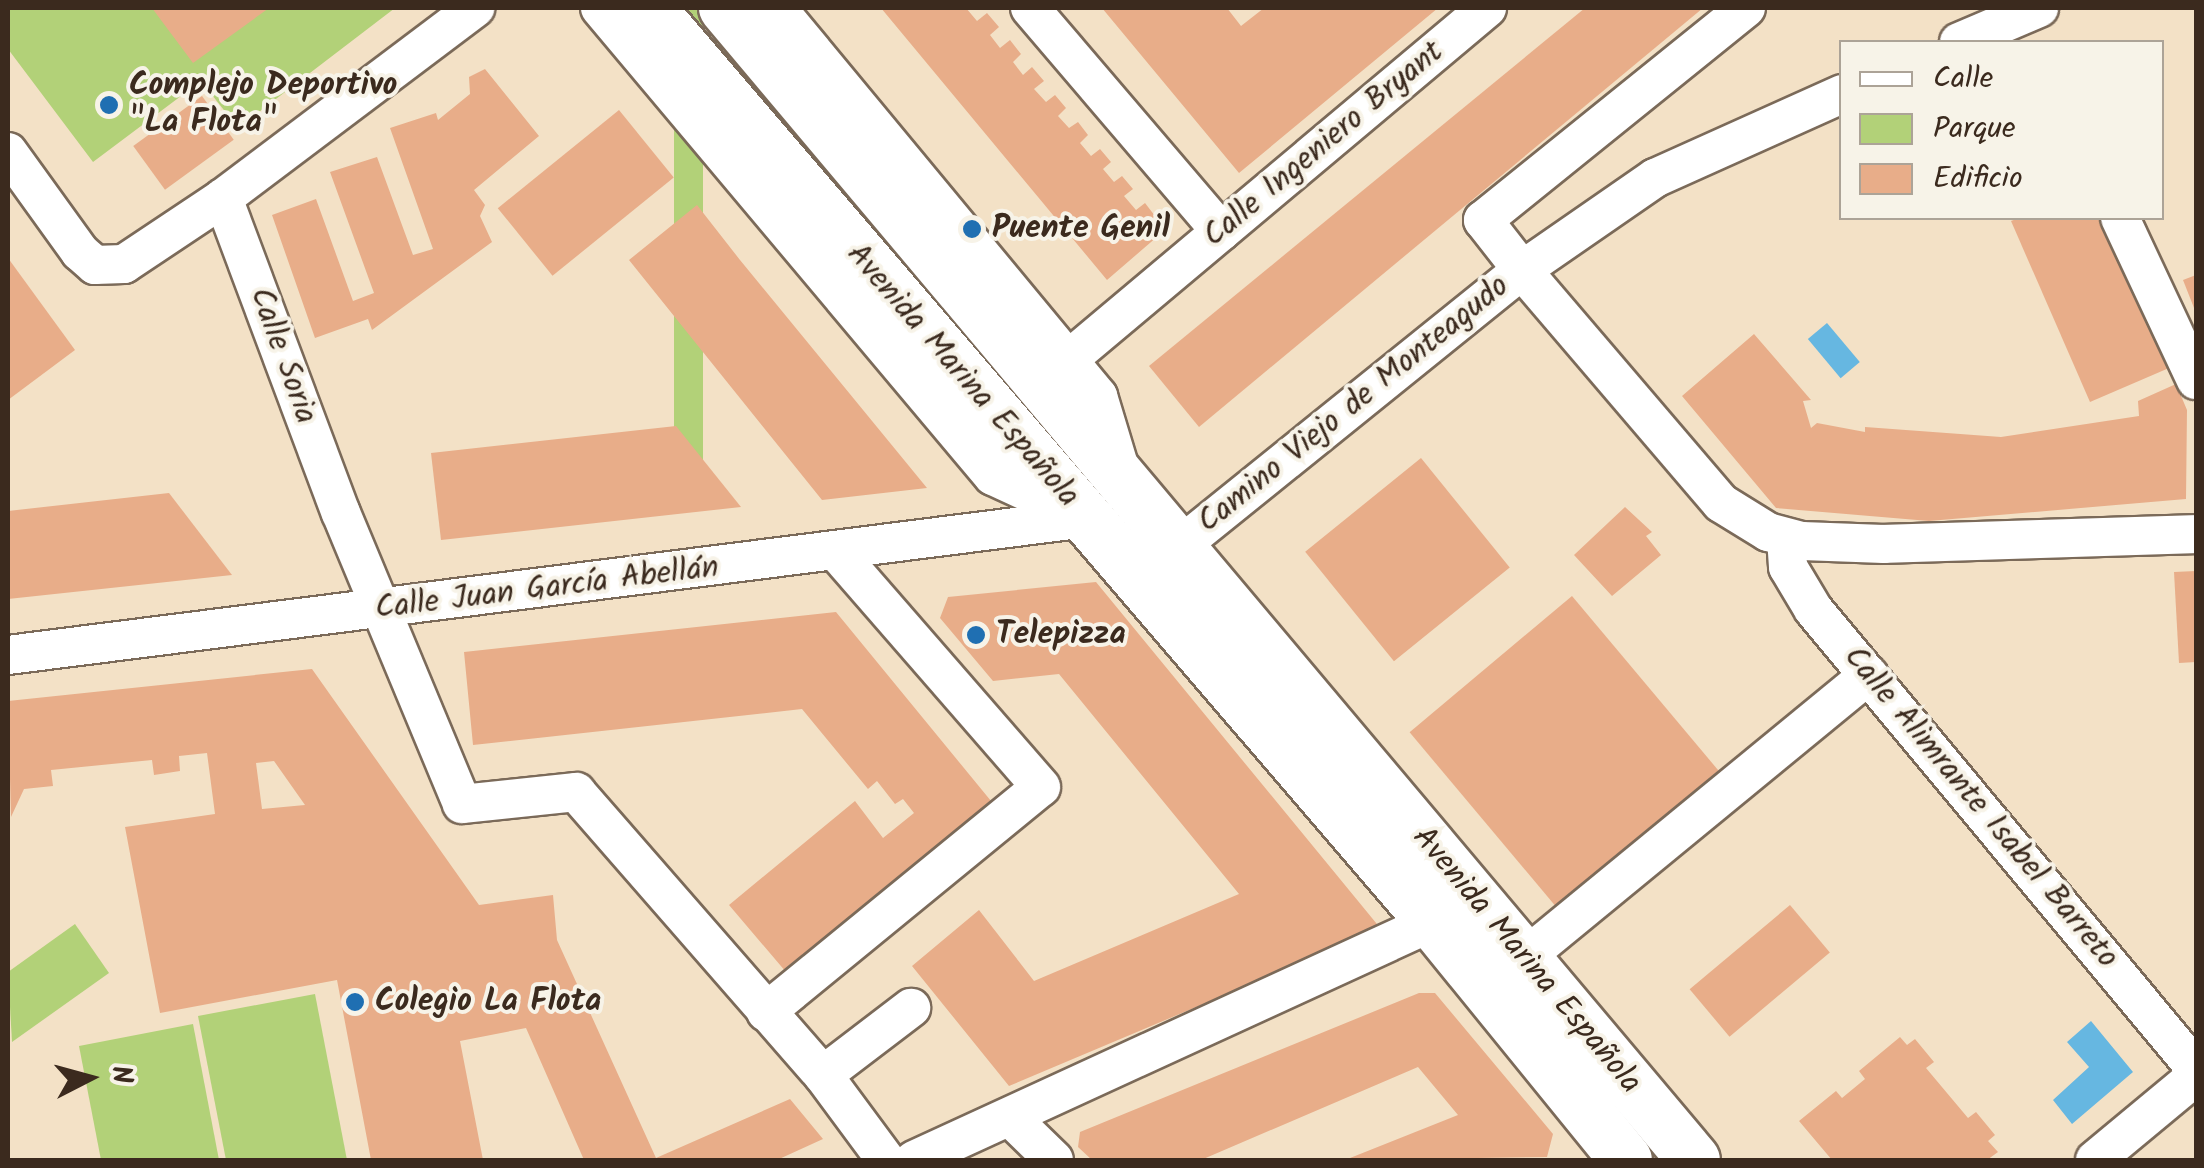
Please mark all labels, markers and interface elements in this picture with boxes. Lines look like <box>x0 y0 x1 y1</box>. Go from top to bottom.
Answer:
street label: Calle Ingeniero Bryant <box>1196 34 1452 256</box>
legend <box>1839 40 2164 220</box>
text: Calle <box>1933 55 1993 103</box>
place label: Complejo Deportivo "La Flota" <box>129 68 397 143</box>
marker: Complejo Deportivo "La Flota" <box>98 94 120 116</box>
text: Parque <box>1933 105 2015 153</box>
text: Edificio <box>1933 155 2023 203</box>
place label: Puente Genil <box>992 210 1170 248</box>
marker: Puente Genil <box>961 218 983 240</box>
street label: Avenida Marina Española <box>837 237 1087 515</box>
street label: Camino Viejo de Monteagudo <box>1191 268 1517 542</box>
street label: Calle Soria <box>240 283 324 429</box>
street label: Calle Juan García Abellán <box>373 549 721 629</box>
place label: Telepizza <box>996 616 1126 654</box>
marker: Telepizza <box>965 624 987 646</box>
street label: Calle Alimrante Isabel Barreto <box>1834 639 2126 977</box>
street label: Avenida Marina Española <box>1403 820 1649 1102</box>
place label: Colegio La Flota <box>375 983 601 1021</box>
marker: Colegio La Flota <box>344 991 366 1013</box>
north arrow <box>40 1028 140 1128</box>
text: N <box>97 1064 144 1086</box>

